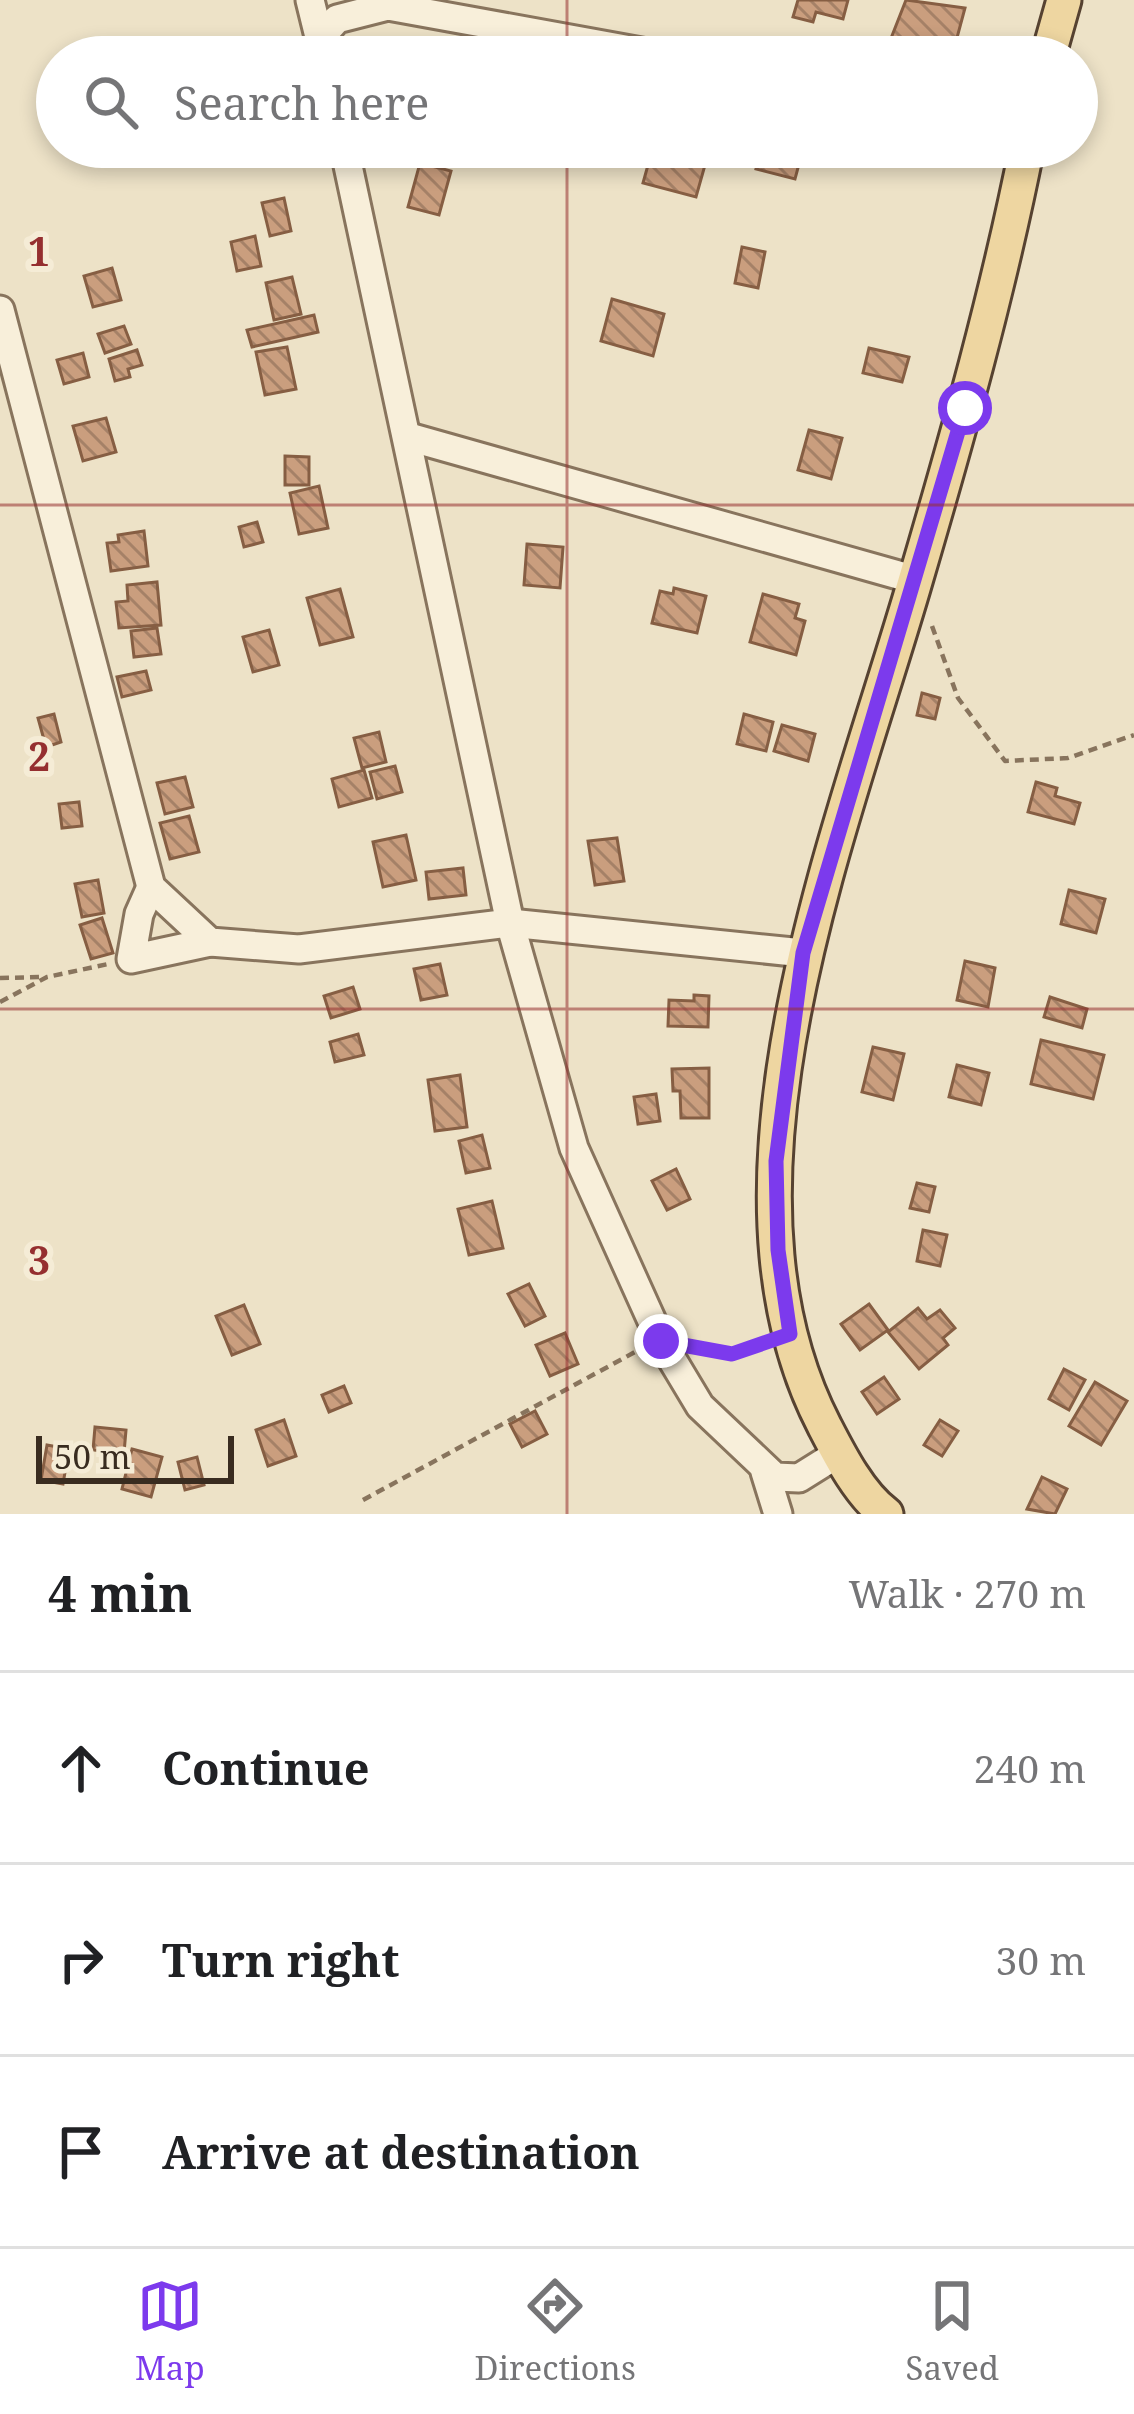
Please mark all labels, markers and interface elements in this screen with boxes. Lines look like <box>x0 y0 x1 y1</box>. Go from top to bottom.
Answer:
search box <box>36 36 1098 168</box>
icon: search <box>78 69 144 135</box>
text: Search here <box>174 72 429 133</box>
text: 1 <box>28 224 50 277</box>
route start <box>938 381 992 435</box>
text: 2 <box>28 729 50 782</box>
text: 3 <box>28 1233 50 1286</box>
route end <box>634 1314 688 1368</box>
scale bar <box>36 1430 234 1483</box>
text: 50 m <box>54 1434 131 1479</box>
text: 4 min <box>48 1557 192 1627</box>
text: Walk · 270 m <box>849 1566 1086 1619</box>
icon: ahead <box>48 1735 114 1801</box>
text: Continue <box>162 1737 370 1798</box>
text: 240 m <box>974 1741 1086 1794</box>
icon: right <box>48 1927 114 1993</box>
text: Turn right <box>162 1929 399 1990</box>
text: 30 m <box>995 1933 1086 1986</box>
icon: arrive <box>48 2119 114 2185</box>
text: Arrive at destination <box>162 2121 640 2182</box>
tab: Map <box>135 2273 205 2390</box>
tab: Directions <box>474 2273 636 2390</box>
tab: Saved <box>906 2273 999 2390</box>

